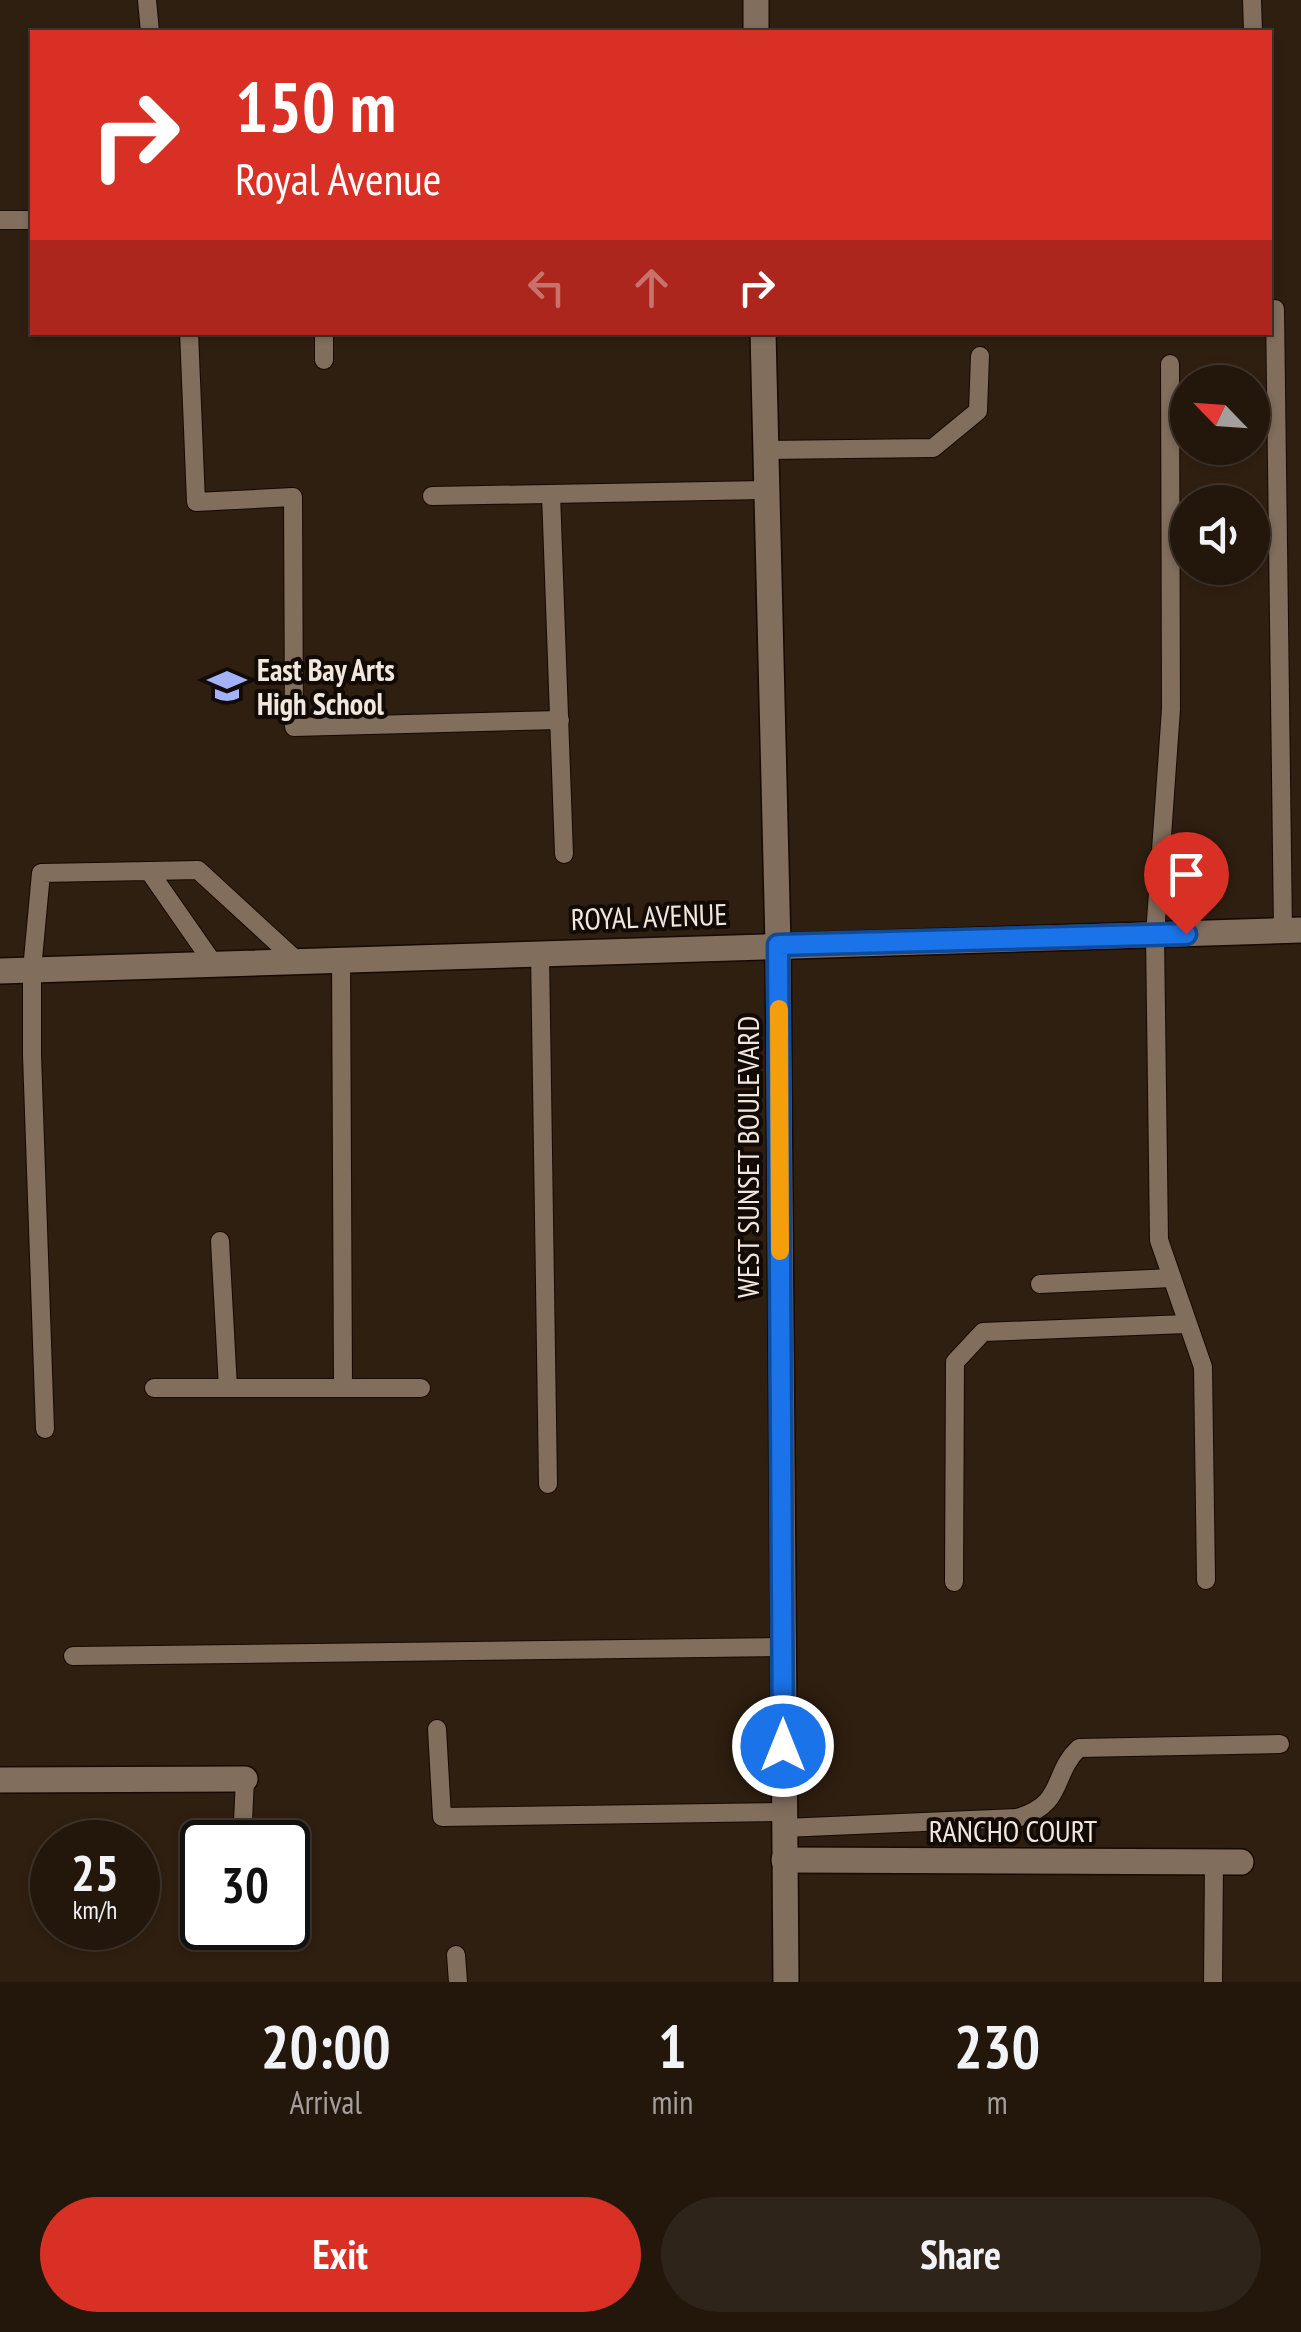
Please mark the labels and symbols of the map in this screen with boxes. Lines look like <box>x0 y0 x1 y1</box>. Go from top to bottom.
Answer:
north arrow <box>1170 365 1270 465</box>
place label: East Bay Arts High School <box>257 650 395 723</box>
school or university icon: East Bay Arts High School <box>206 665 248 707</box>
pin <box>1144 832 1229 935</box>
street label: ROYAL AVENUE <box>570 894 728 938</box>
street label: WEST SUNSET BOULEVARD <box>728 1016 767 1298</box>
position arrow <box>731 1694 835 1798</box>
street label: RANCHO COURT <box>929 1811 1097 1850</box>
speed limit sign: 30 <box>180 1820 310 1950</box>

